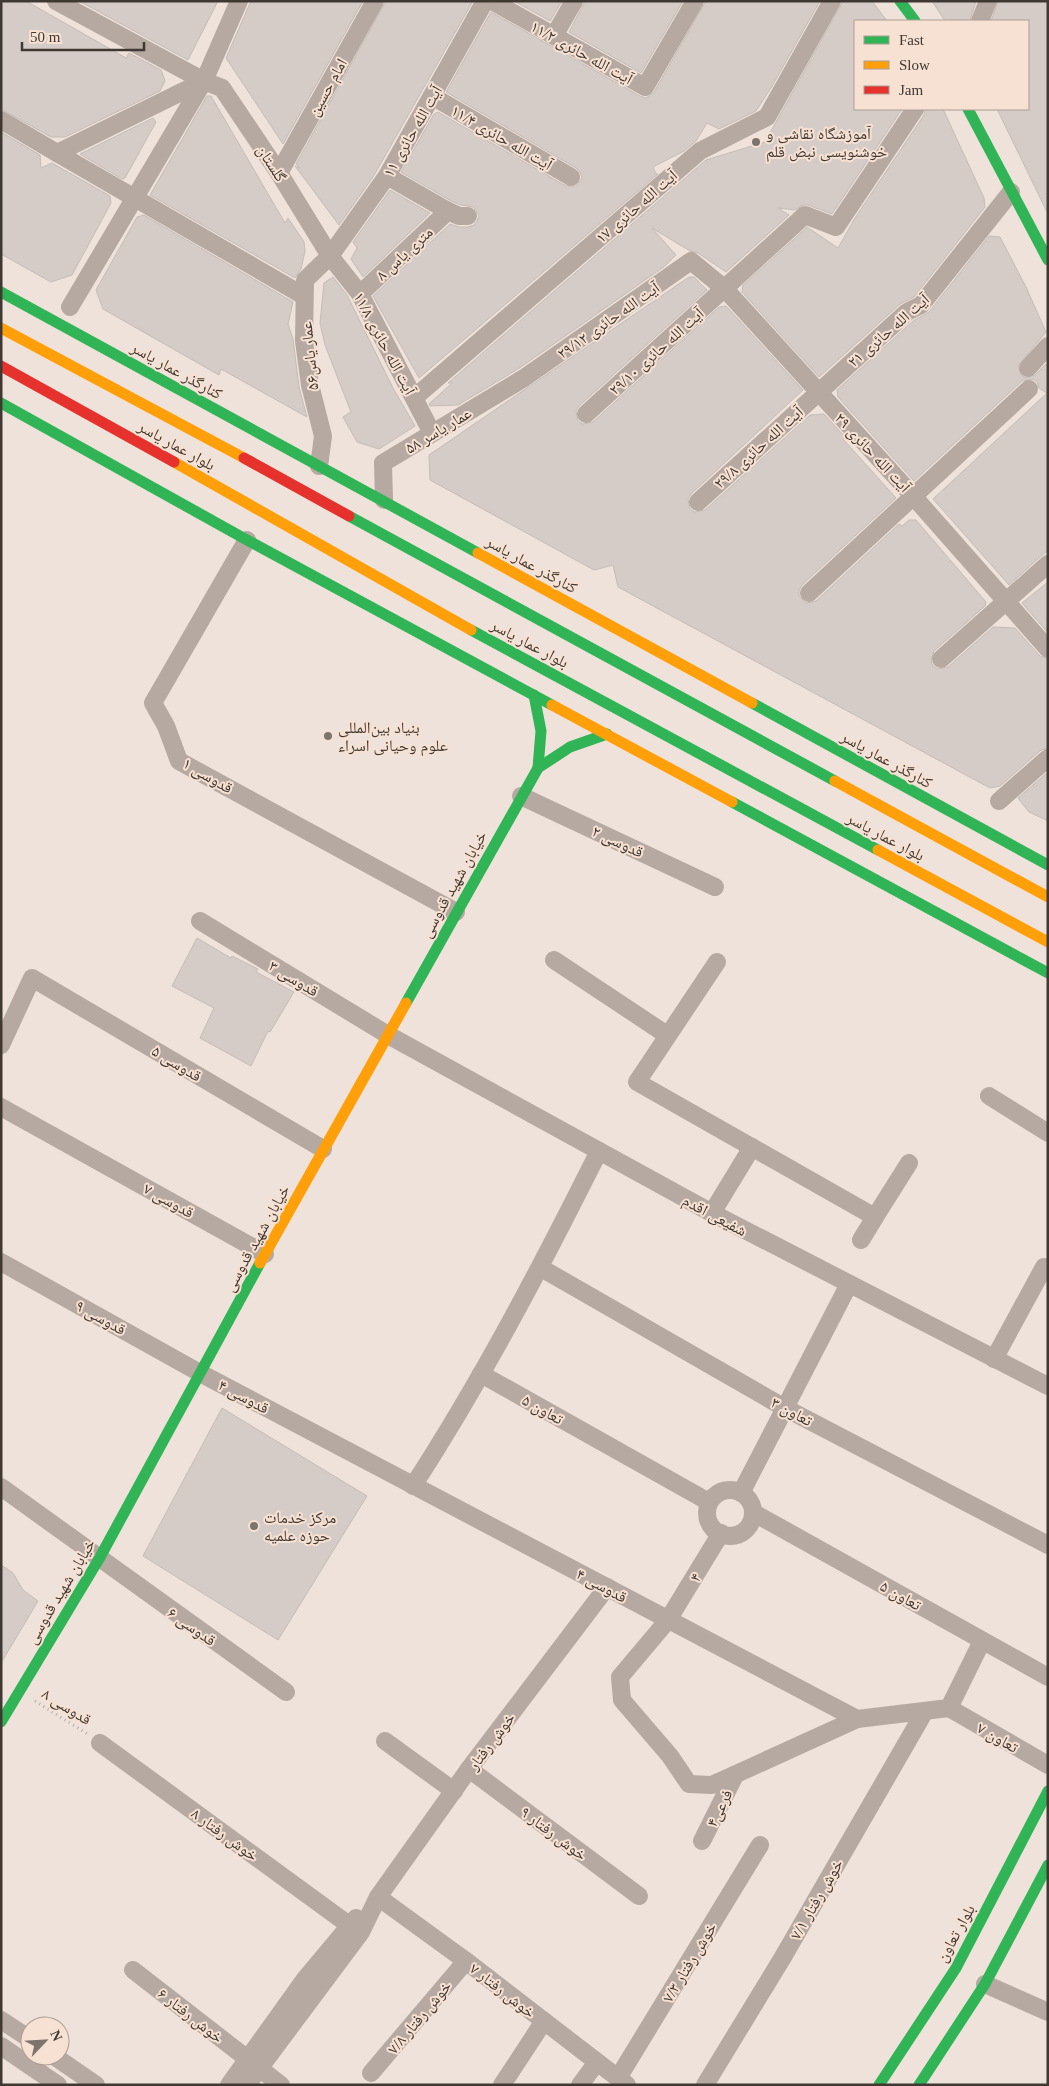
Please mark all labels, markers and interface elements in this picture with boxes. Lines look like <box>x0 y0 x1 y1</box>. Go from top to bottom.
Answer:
street label: آیت الله حائری ۱۱/۲ <box>527 17 636 90</box>
scale bar <box>22 20 145 52</box>
legend <box>854 20 1029 110</box>
text: 50 m <box>30 29 61 45</box>
text: Fast <box>899 32 925 48</box>
street label: امام حسین <box>305 56 352 120</box>
text: Slow <box>899 57 930 73</box>
street label: آیت الله حائری ۱۱ <box>380 82 448 181</box>
text: Jam <box>899 82 923 98</box>
street label: آیت الله حائری ۱۱/۴ <box>447 102 556 175</box>
place label: آموزشگاه نقاشی و خوشنویسی نبض قلم <box>766 125 887 162</box>
marker: آموزشگاه نقاشی و خوشنویسی نبض قلم <box>750 136 762 148</box>
street label: گلستان <box>252 142 290 186</box>
street label: آیت الله حائری ۱۷ <box>592 166 682 248</box>
street label: ۸ متری یاس <box>373 223 437 285</box>
street label: آیت الله حائری ۲۹/۱۲ <box>554 278 665 364</box>
street label: آیت الله حائری ۱۱/۸ <box>349 289 419 399</box>
street label: آیت الله حائری ۲۱ <box>844 290 934 372</box>
street label: آیت الله حائری ۲۹/۱۰ <box>606 304 709 400</box>
street label: عمار یاس۵۶ <box>297 321 324 391</box>
street label: کنارگذر عمار یاسر <box>127 338 226 403</box>
street label: آیت الله حائری ۲۹/۸ <box>710 402 808 493</box>
street label: عمار یاسر ۵۸ <box>402 404 475 458</box>
street label: آیت الله حائری ۲۹ <box>830 409 914 498</box>
street label: بلوار عمار یاسر <box>134 417 218 474</box>
street label: کنارگذر عمار یاسر <box>482 532 581 597</box>
street label: بلوار عمار یاسر <box>487 615 571 672</box>
place label: بنیاد بین‌المللی علوم وحیانی اسراء <box>338 719 448 756</box>
street label: کنارگذر عمار یاسر <box>837 727 936 792</box>
marker: بنیاد بین‌المللی علوم وحیانی اسراء <box>322 730 334 742</box>
street label: قدوسی ۱ <box>179 754 236 798</box>
street label: بلوار عمار یاسر <box>843 808 927 865</box>
street label: قدوسی ۲ <box>589 822 646 862</box>
street label: خیابان شهید قدوسی <box>417 828 491 941</box>
street label: قدوسی ۳ <box>265 957 321 1001</box>
street label: قدوسی ۵ <box>148 1042 204 1086</box>
street label: قدوسی ۷ <box>140 1180 197 1223</box>
street label: خیابان شهید قدوسی <box>220 1182 294 1295</box>
street label: شفیعی اقدم <box>679 1191 750 1241</box>
street label: قدوسی ۹ <box>72 1297 129 1340</box>
street label: قدوسی ۴ <box>215 1376 272 1419</box>
street label: تعاون ۵ <box>518 1391 566 1429</box>
street label: تعاون ۳ <box>767 1394 816 1431</box>
place label: مرکز خدمات حوزه علمیه <box>264 1509 336 1545</box>
marker: مرکز خدمات حوزه علمیه <box>248 1520 260 1532</box>
street label: خیابان شهید قدوسی <box>22 1536 100 1648</box>
street label: قدوسی ۴ <box>573 1565 630 1608</box>
street label: ۴ <box>686 1570 705 1585</box>
street label: تعاون ۵ <box>876 1577 924 1615</box>
street label: قدوسی ۶ <box>163 1604 219 1651</box>
street label: قدوسی ۸ <box>38 1685 94 1730</box>
street label: خوش رفتار <box>464 1710 520 1775</box>
street label: تعاون ۷ <box>973 1719 1021 1758</box>
street label: فرعی۴ <box>703 1787 738 1831</box>
street label: خوش رفتار ۹ <box>516 1803 590 1865</box>
street label: خوش رفتار ۸ <box>187 1805 261 1866</box>
street label: خوش رفتار ۷/۱ <box>787 1856 848 1943</box>
street label: بلوار تعاون <box>933 1902 980 1966</box>
street label: خوش رفتار ۷/۳ <box>659 1919 722 2006</box>
street label: خوش رفتار ۷ <box>466 1960 539 2023</box>
street label: خوش رفتار ۷/۸ <box>384 1978 456 2058</box>
street label: خوش رفتار ۶ <box>154 1985 227 2048</box>
north arrow <box>20 2016 70 2066</box>
text: N <box>47 2028 65 2043</box>

